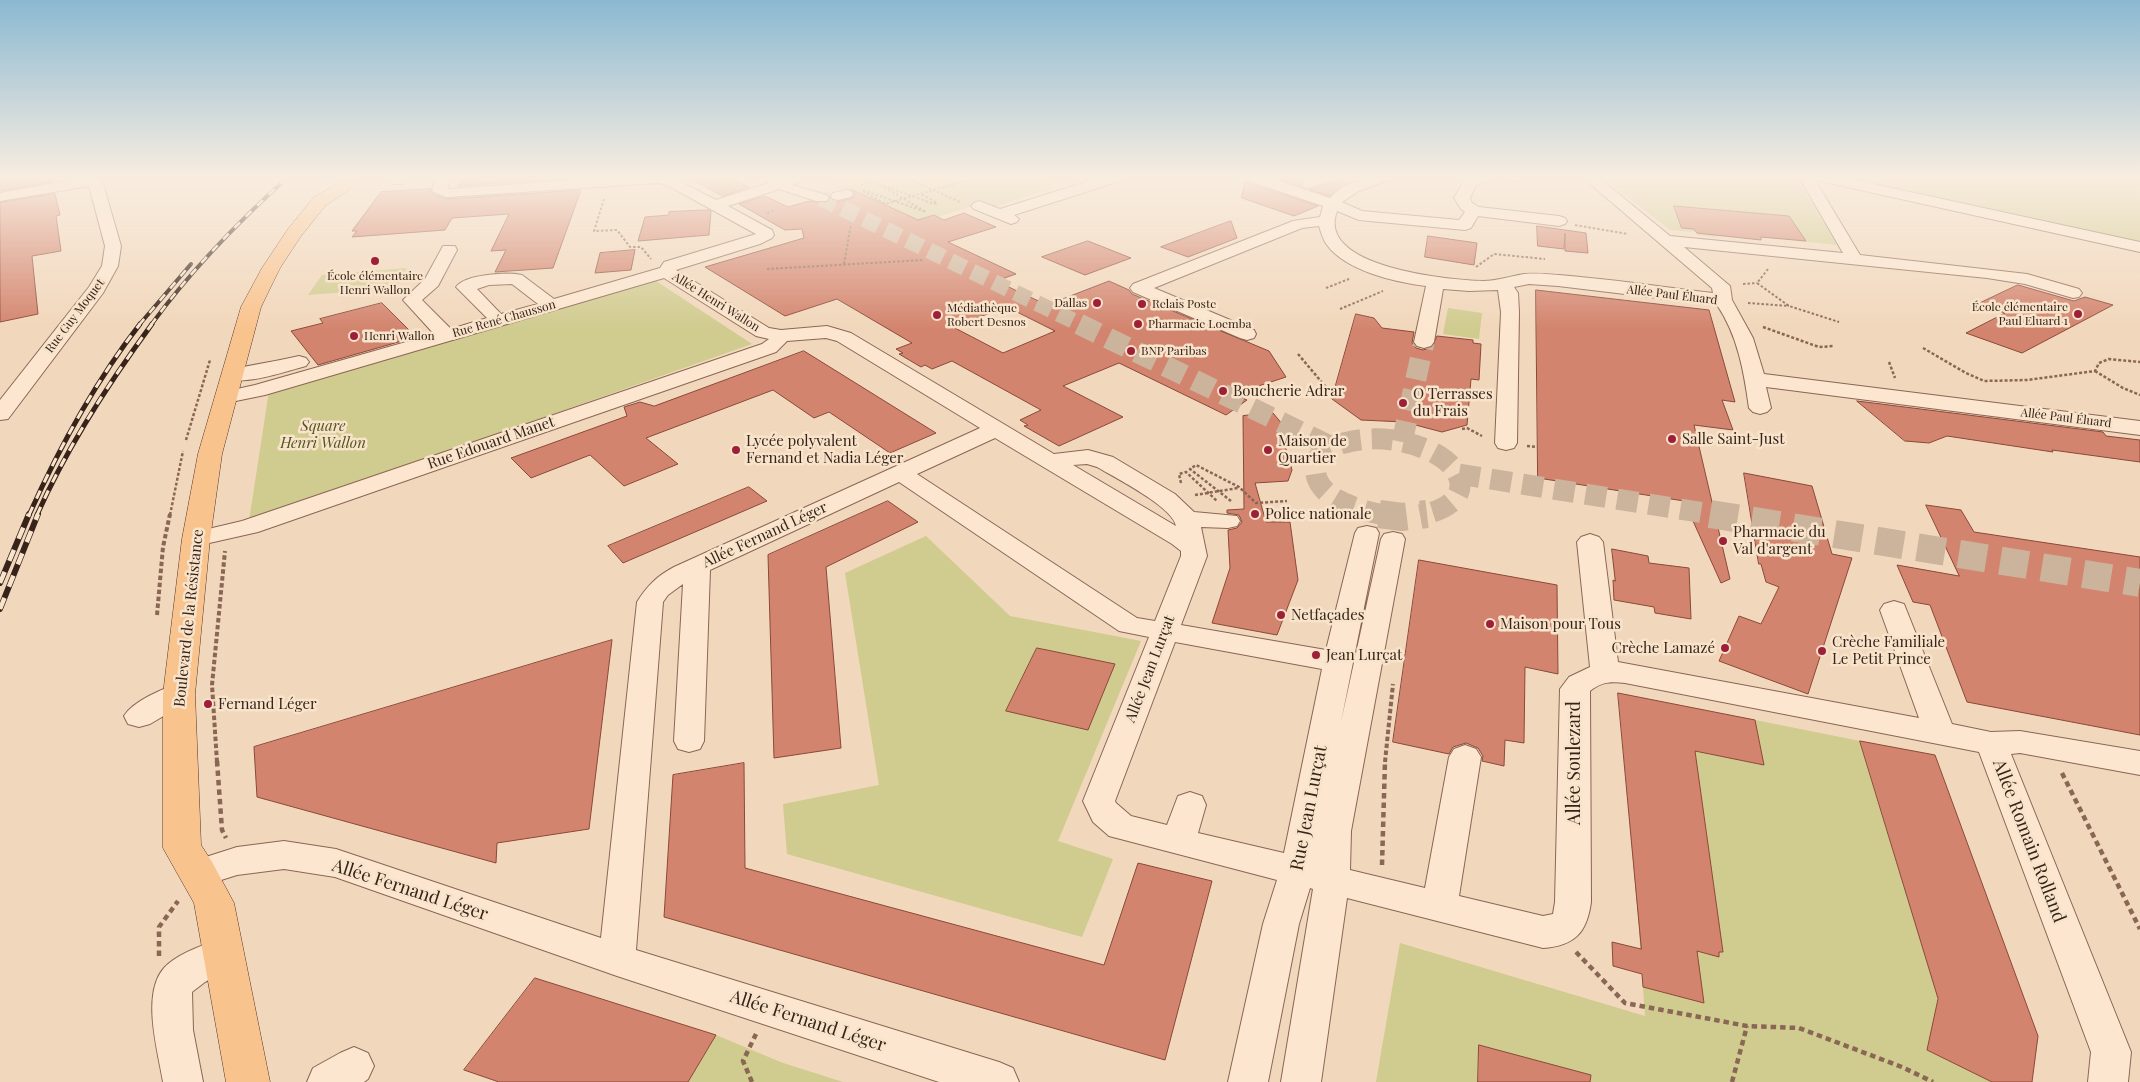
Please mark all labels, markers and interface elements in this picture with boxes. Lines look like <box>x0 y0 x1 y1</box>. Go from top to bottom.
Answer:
marker: École élémentaire Henri Wallon <box>369 255 381 267</box>
place label: École élémentaire Henri Wallon <box>327 269 423 297</box>
street label: Allée Henri Wallon <box>670 269 762 335</box>
street label: Rue Guy Moquet <box>42 276 108 356</box>
street label: Allée Paul Éluard <box>1626 282 1718 308</box>
place label: Dallas <box>1054 296 1087 310</box>
street label: Rue René Chausson <box>451 297 557 341</box>
marker: Dallas <box>1091 297 1103 309</box>
place label: Relais Poste <box>1152 297 1216 311</box>
marker: Relais Poste <box>1136 298 1148 310</box>
place label: École élémentaire Paul Eluard 1 <box>1972 300 2068 328</box>
place label: Médiathèque Robert Desnos <box>947 301 1026 329</box>
marker: École élémentaire Paul Eluard 1 <box>2072 308 2084 320</box>
marker: Médiathèque Robert Desnos <box>931 309 943 321</box>
place label: Pharmacie Loemba <box>1148 317 1251 331</box>
marker: Pharmacie Loemba <box>1132 318 1144 330</box>
place label: Henri Wallon <box>364 329 435 343</box>
marker: Henri Wallon <box>348 330 360 342</box>
place label: BNP Paribas <box>1141 344 1207 358</box>
marker: BNP Paribas <box>1125 345 1137 357</box>
place label: Boucherie Adrar <box>1233 382 1344 400</box>
marker: Boucherie Adrar <box>1217 385 1229 397</box>
place label: O Terrasses du Frais <box>1413 385 1493 420</box>
marker: O Terrasses du Frais <box>1397 397 1409 409</box>
street label: Allée Paul Éluard <box>2020 405 2112 431</box>
street label: Rue Edouard Manet <box>425 413 557 473</box>
park label: Square Henri Wallon <box>280 417 366 452</box>
place label: Salle Saint-Just <box>1682 430 1784 448</box>
place label: Lycée polyvalent Fernand et Nadia Léger <box>746 432 903 467</box>
place label: Maison de Quartier <box>1278 432 1347 467</box>
marker: Salle Saint-Just <box>1666 433 1678 445</box>
marker: Lycée polyvalent Fernand et Nadia Léger <box>730 444 742 456</box>
marker: Maison de Quartier <box>1262 444 1274 456</box>
street label: Allée Fernand Léger <box>700 498 830 572</box>
place label: Police nationale <box>1265 505 1371 523</box>
marker: Police nationale <box>1249 508 1261 520</box>
place label: Pharmacie du Val d'argent <box>1733 523 1826 558</box>
street label: Boulevard de la Résistance <box>171 528 207 708</box>
marker: Pharmacie du Val d'argent <box>1717 535 1729 547</box>
place label: Netfaçades <box>1291 606 1364 624</box>
marker: Netfaçades <box>1275 609 1287 621</box>
street label: Allée Jean Lurçat <box>1121 613 1179 725</box>
place label: Maison pour Tous <box>1500 615 1621 633</box>
marker: Maison pour Tous <box>1484 618 1496 630</box>
place label: Crèche Familiale Le Petit Prince <box>1832 633 1945 668</box>
place label: Crèche Lamazé <box>1611 639 1715 657</box>
marker: Crèche Lamazé <box>1719 642 1731 654</box>
marker: Crèche Familiale Le Petit Prince <box>1816 645 1828 657</box>
place label: Jean Lurçat <box>1326 646 1402 664</box>
marker: Jean Lurçat <box>1310 649 1322 661</box>
place label: Fernand Léger <box>218 695 317 713</box>
marker: Fernand Léger <box>202 698 214 710</box>
street label: Allée Soulezard <box>1563 701 1585 825</box>
street label: Rue Jean Lurçat <box>1286 743 1332 873</box>
street label: Allée Romain Rolland <box>1988 756 2070 926</box>
street label: Allée Fernand Léger <box>329 855 491 925</box>
street label: Allée Fernand Léger <box>727 986 889 1056</box>

